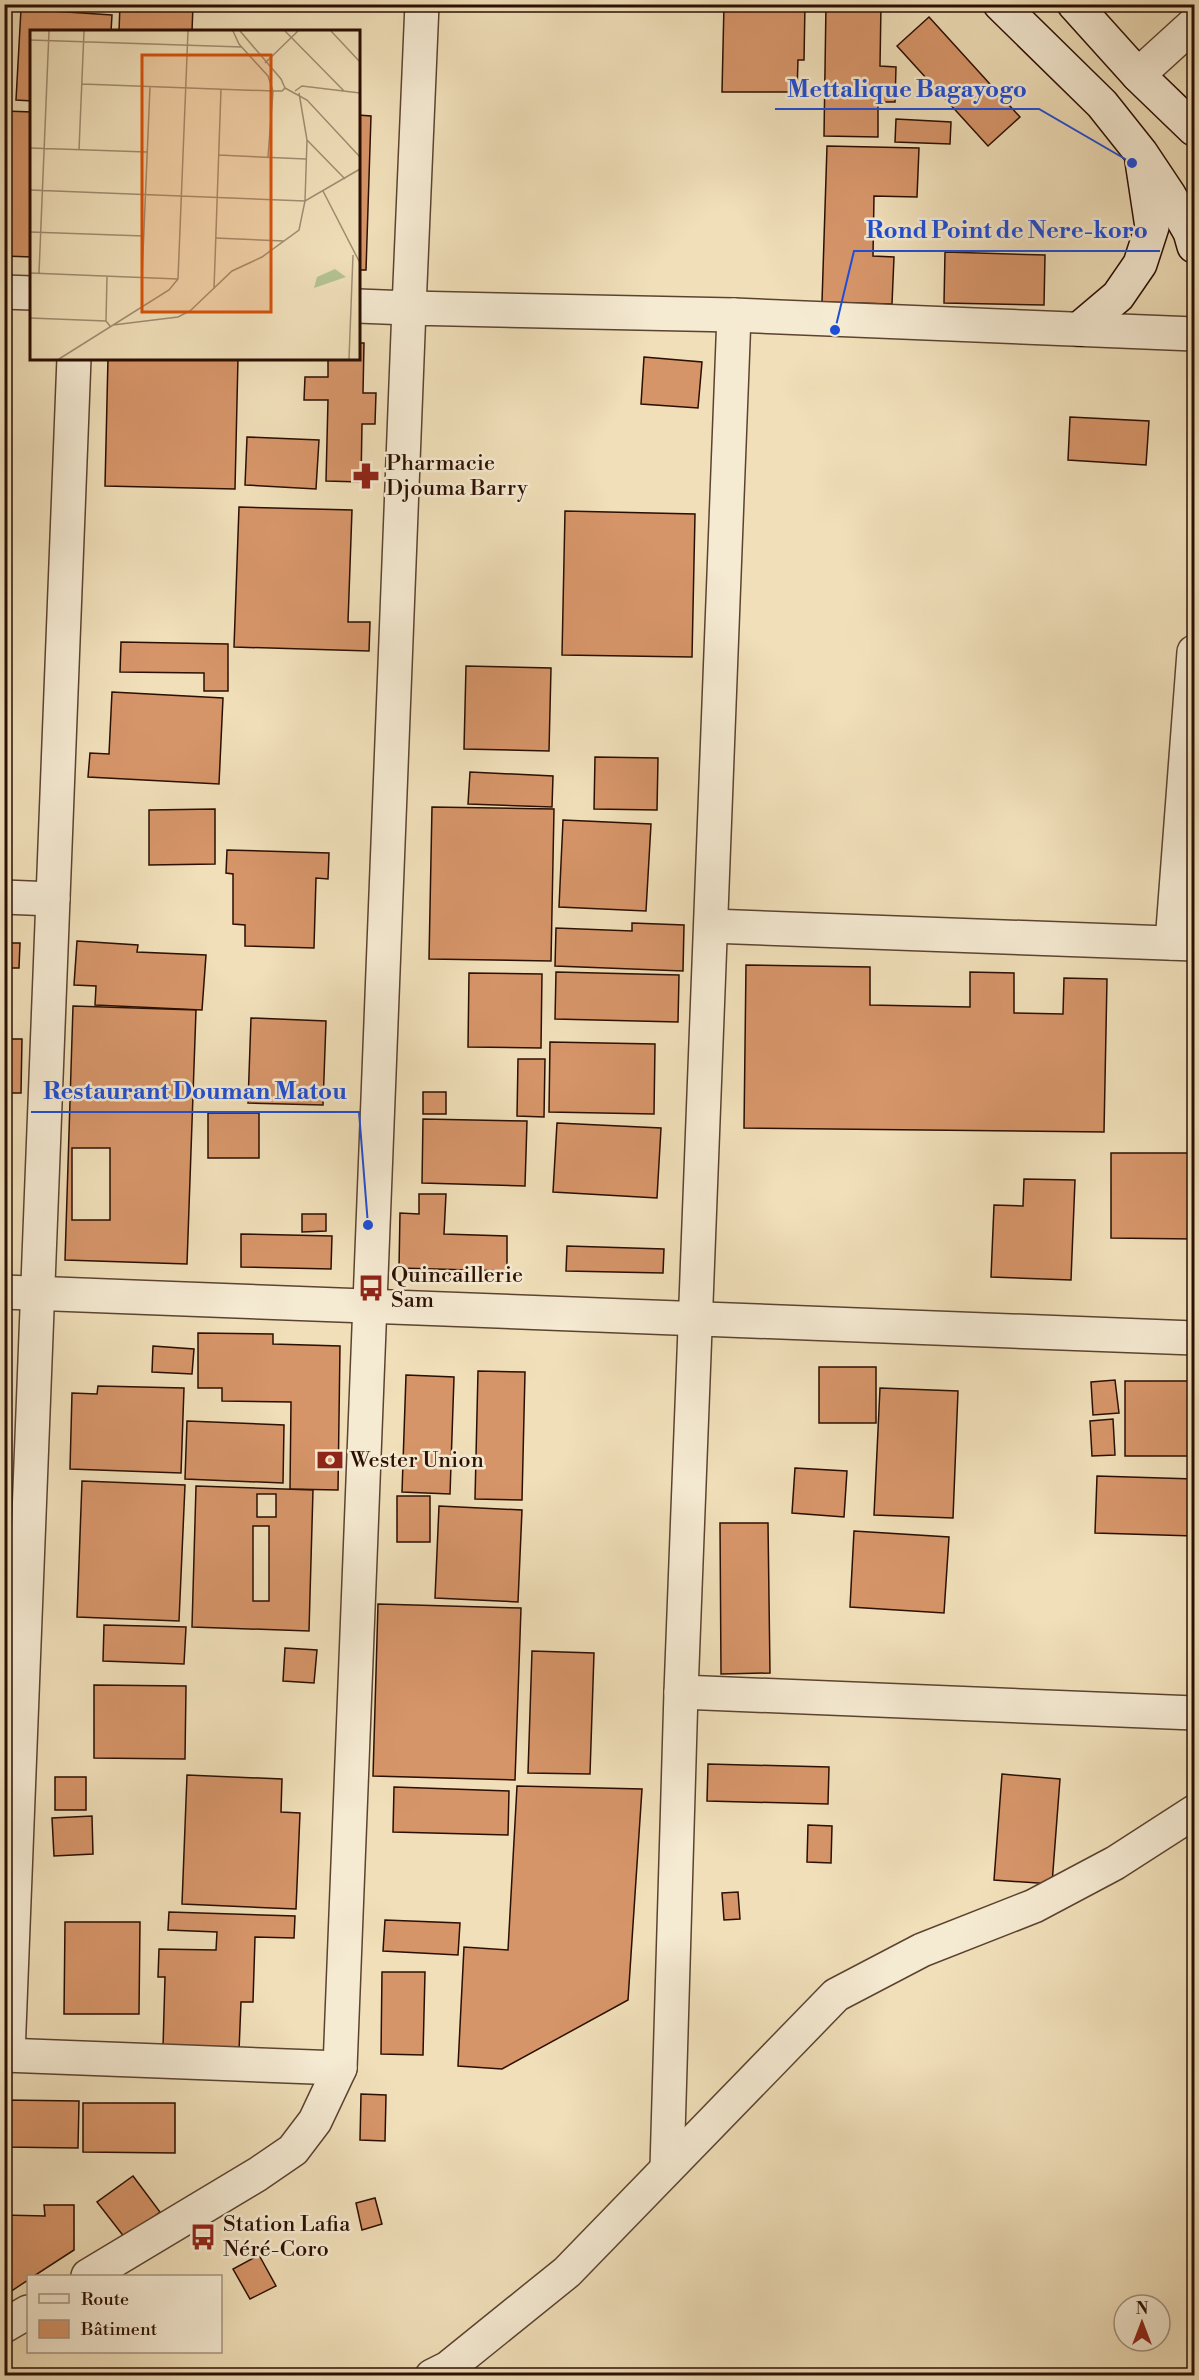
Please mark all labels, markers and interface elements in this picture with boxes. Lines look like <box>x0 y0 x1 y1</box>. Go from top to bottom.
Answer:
inset map <box>30 30 360 360</box>
callout: Mettalique Bagayogo <box>775 67 1039 109</box>
text: Mettalique Bagayogo <box>787 75 1027 105</box>
callout: Rond Point de Nere-koro <box>854 209 1160 251</box>
text: Rond Point de Nere-koro <box>866 216 1148 246</box>
place label: Pharmacie Djouma Barry <box>386 450 528 502</box>
pharmacy icon: Pharmacie Djouma Barry <box>351 461 381 491</box>
callout: Restaurant Douman Matou <box>31 1070 359 1112</box>
text: Restaurant Douman Matou <box>43 1077 347 1107</box>
place label: Quincaillerie Sam <box>391 1262 523 1314</box>
bus stop icon: Quincaillerie Sam <box>356 1273 386 1303</box>
bank icon: Wester Union <box>315 1445 345 1475</box>
place label: Wester Union <box>349 1447 484 1474</box>
place label: Station Lafia Néré-Coro <box>223 2211 351 2263</box>
bus stop icon: Station Lafia Néré-Coro <box>188 2222 218 2252</box>
legend <box>27 2275 222 2353</box>
text: Route <box>81 2288 129 2311</box>
north arrow <box>1112 2293 1172 2353</box>
text: N <box>1136 2299 1149 2319</box>
text: Bâtiment <box>80 2318 158 2341</box>

